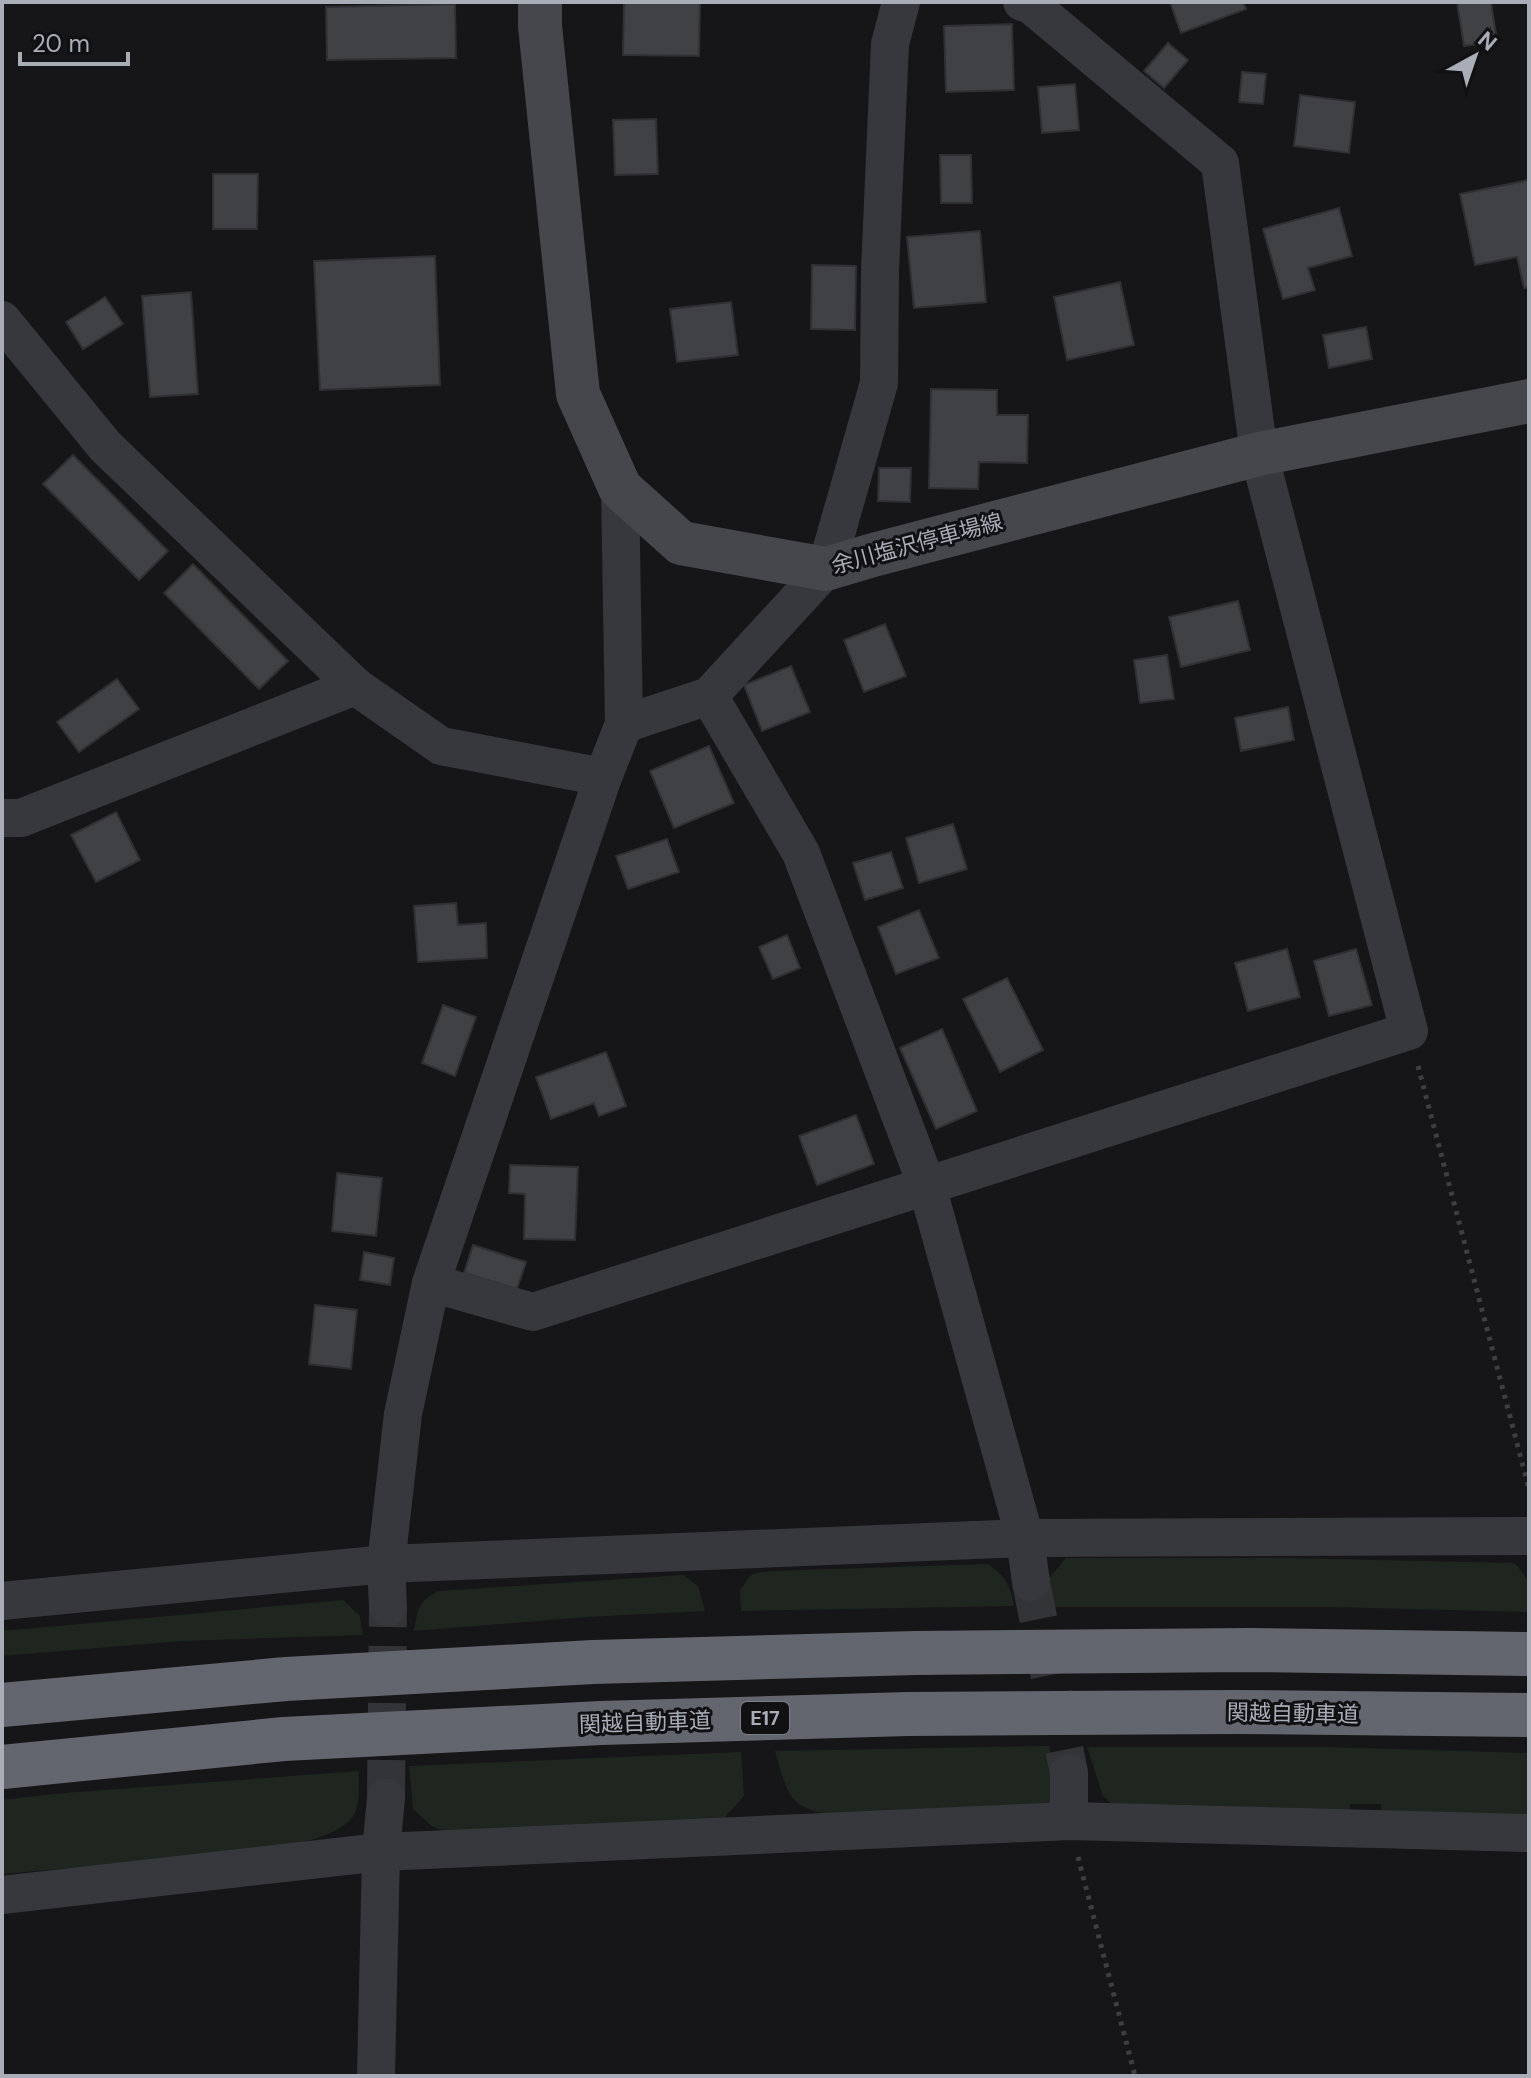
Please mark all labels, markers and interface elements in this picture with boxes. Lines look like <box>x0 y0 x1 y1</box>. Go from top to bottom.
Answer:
scale bar <box>20 16 128 66</box>
north arrow <box>1435 16 1515 96</box>
text: N <box>1472 25 1503 57</box>
text: 20 m <box>32 28 90 59</box>
street label: 余川塩沢停車場線 <box>828 507 1006 580</box>
street label: 関越自動車道 <box>1227 1698 1359 1729</box>
road number: E17 <box>741 1702 789 1734</box>
street label: 関越自動車道 <box>579 1706 711 1739</box>

